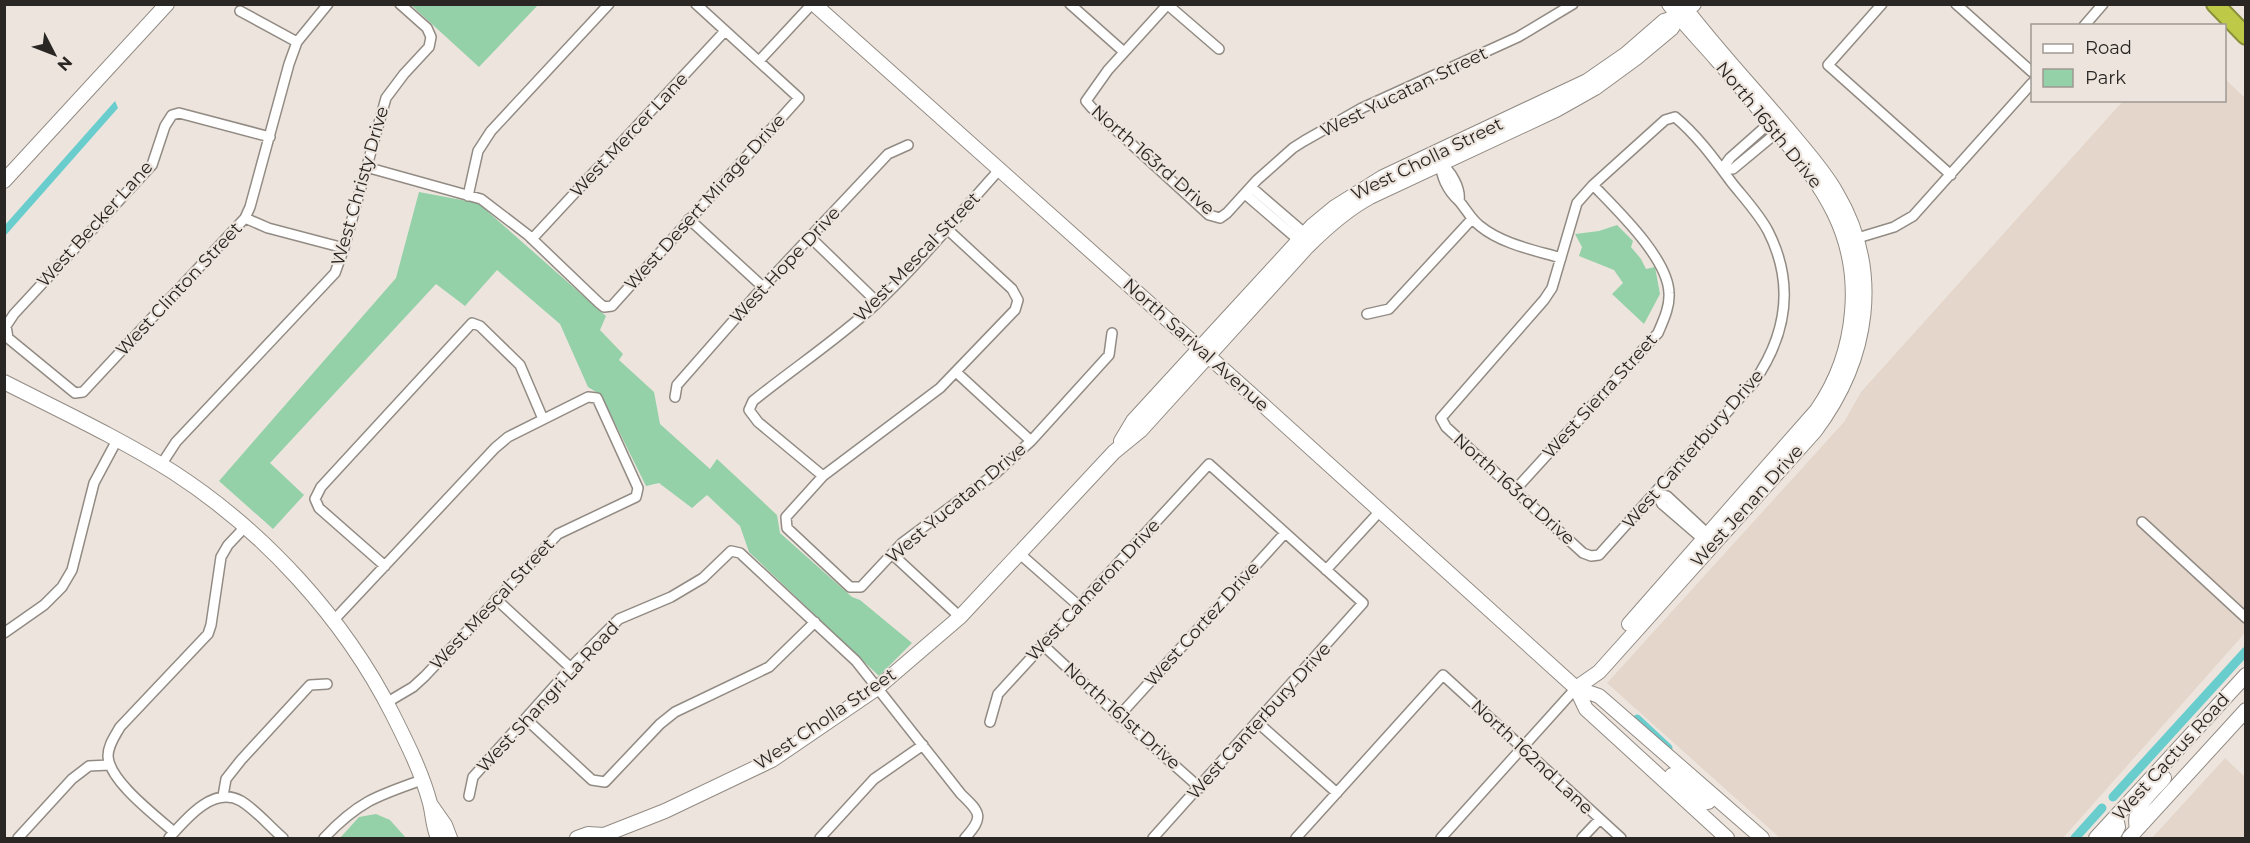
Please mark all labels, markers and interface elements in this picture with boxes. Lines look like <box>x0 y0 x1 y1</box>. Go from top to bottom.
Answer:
north arrow <box>24 24 84 84</box>
legend <box>2031 24 2226 102</box>
text: Road <box>2085 37 2132 59</box>
street label: West Yucatan Street <box>1317 42 1491 142</box>
text: N <box>53 53 76 75</box>
street label: North 165th Drive <box>1711 57 1827 193</box>
text: Park <box>2085 67 2126 89</box>
street label: West Mercer Lane <box>565 68 693 202</box>
street label: North 163rd Drive <box>1087 100 1219 220</box>
street label: West Christy Drive <box>327 104 393 268</box>
street label: West Desert Mirage Drive <box>620 109 790 295</box>
street label: West Cholla Street <box>1347 113 1507 205</box>
street label: West Becker Lane <box>32 156 158 292</box>
street label: West Mescal Street <box>849 187 985 327</box>
street label: West Hope Drive <box>725 202 845 328</box>
street label: West Clinton Street <box>111 218 247 360</box>
street label: North Sarival Avenue <box>1119 274 1274 416</box>
street label: West Sierra Street <box>1538 329 1662 463</box>
street label: West Canterbury Drive <box>1618 365 1768 533</box>
street label: North 163rd Drive <box>1449 429 1580 550</box>
street label: West Yucatan Drive <box>882 438 1031 568</box>
street label: West Jenan Drive <box>1686 440 1808 572</box>
street label: West Cameron Drive <box>1021 514 1165 666</box>
street label: West Mescal Street <box>425 534 559 674</box>
street label: West Cortez Drive <box>1140 557 1264 691</box>
street label: West Shangri La Road <box>472 617 624 777</box>
street label: West Canterbury Drive <box>1183 638 1336 804</box>
street label: North 161st Drive <box>1059 658 1185 774</box>
street label: West Cholla Street <box>750 663 900 775</box>
street label: West Cactus Road <box>2108 689 2234 825</box>
street label: North 162nd Lane <box>1466 695 1598 819</box>

